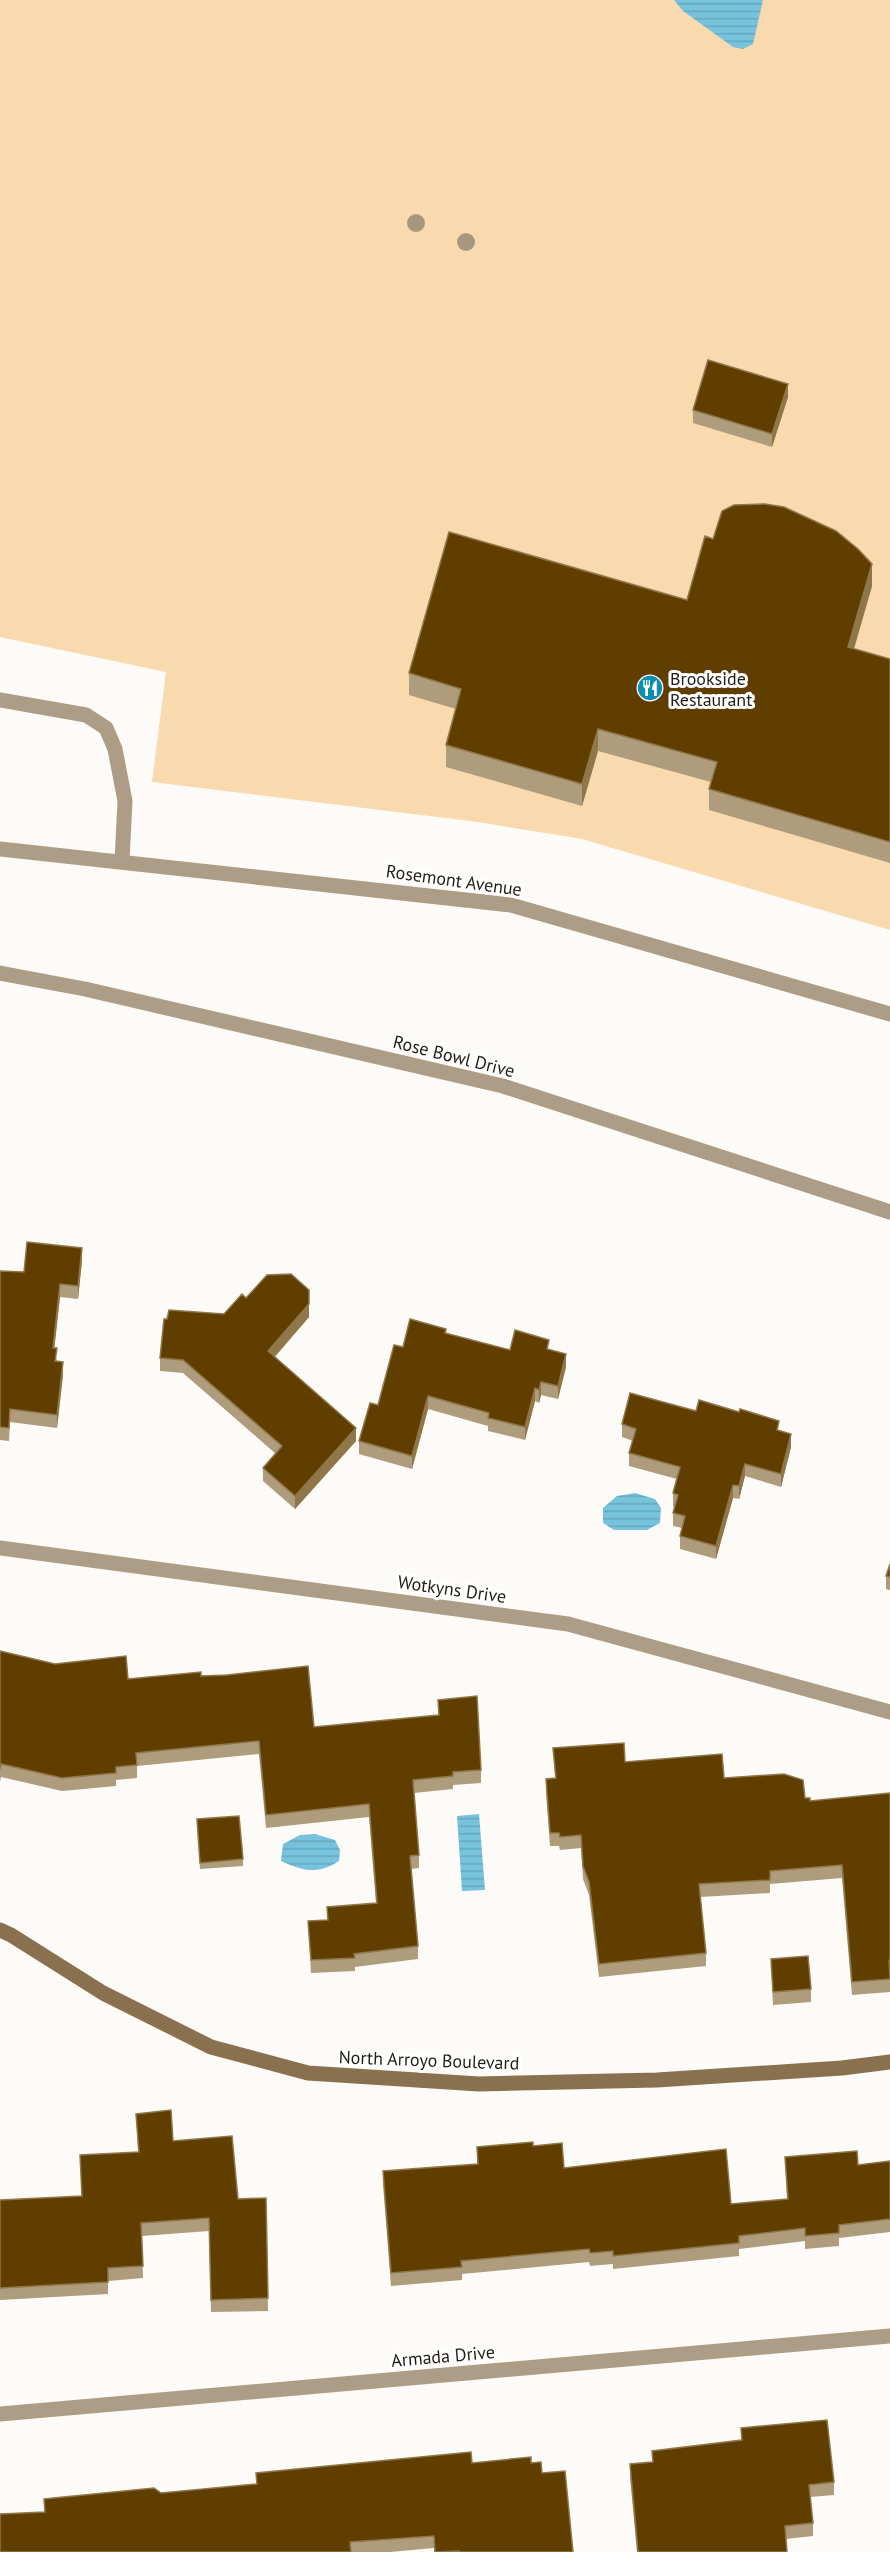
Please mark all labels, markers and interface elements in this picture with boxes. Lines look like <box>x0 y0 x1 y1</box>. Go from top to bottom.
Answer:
place label: Brookside Restaurant <box>670 667 752 711</box>
restaurant icon: Brookside Restaurant <box>635 673 665 703</box>
street label: Rosemont Avenue <box>385 859 523 901</box>
street label: Rose Bowl Drive <box>391 1030 517 1082</box>
street label: Wotkyns Drive <box>396 1570 508 1608</box>
street label: North Arroyo Boulevard <box>338 2045 520 2075</box>
street label: Armada Drive <box>390 2340 496 2372</box>

